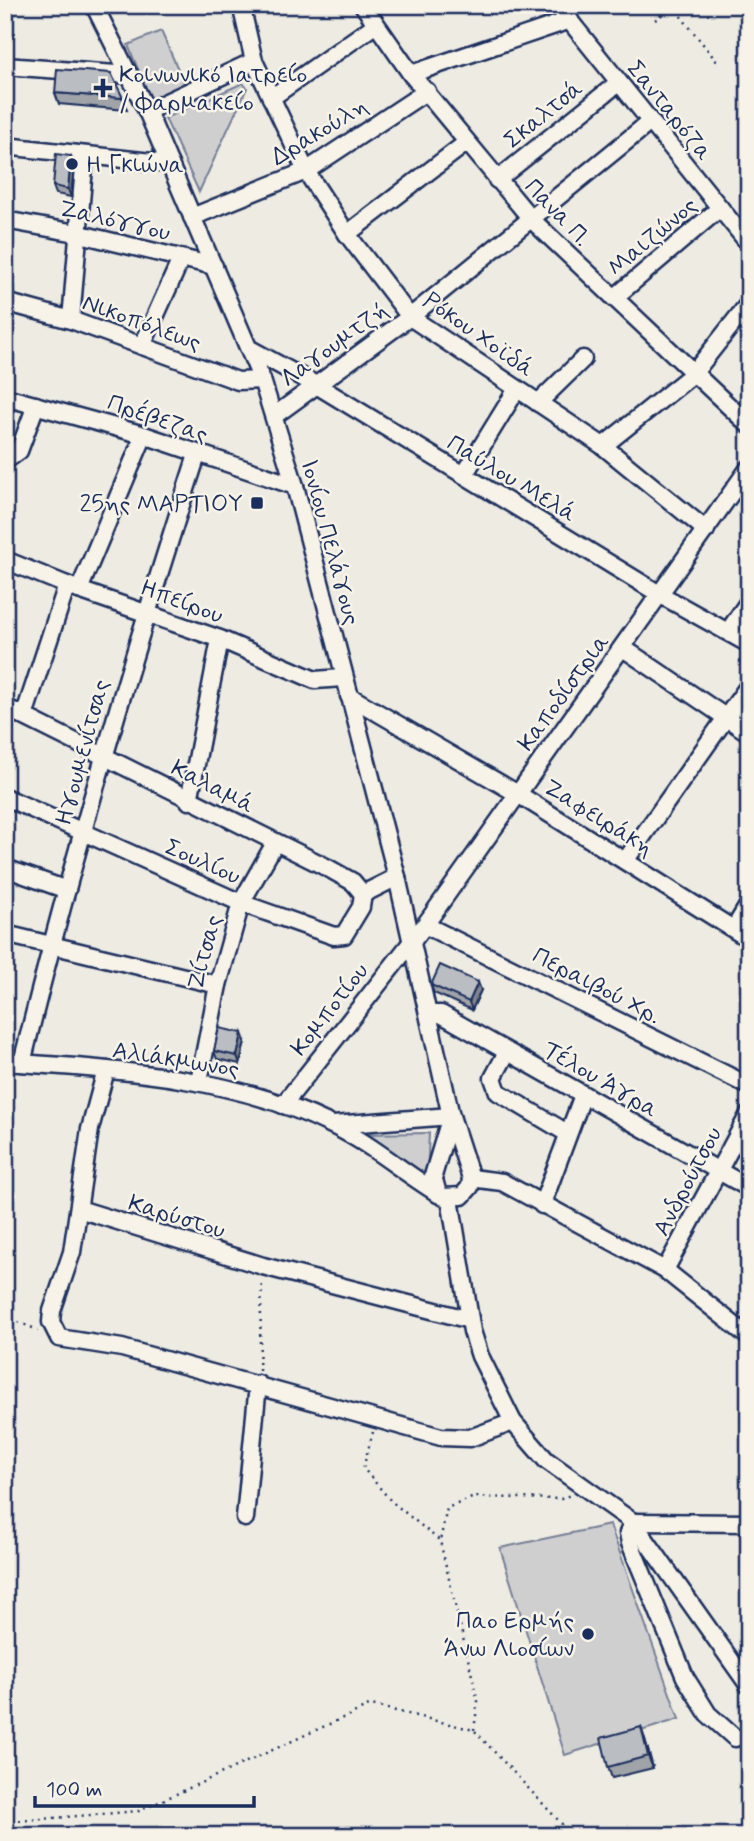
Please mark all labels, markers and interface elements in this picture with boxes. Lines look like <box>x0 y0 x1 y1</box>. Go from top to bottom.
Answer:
street label: Σανταρόζα <box>619 54 719 167</box>
place label: Κοινωνικό Ιατρείο / Φαρμακείο <box>119 60 307 119</box>
street label: Σκαλτσά <box>498 74 590 156</box>
marker: Κοινωνικό Ιατρείο / Φαρμακείο <box>93 78 113 98</box>
street label: Δρακούλη <box>265 91 374 173</box>
place label: Η Γκιώνα <box>86 150 184 181</box>
marker: Η Γκιώνα <box>64 156 80 172</box>
street label: Πανα Π. <box>517 172 597 254</box>
street label: Μαιζώνος <box>602 191 704 284</box>
street label: Ζαλόγγου <box>56 194 173 249</box>
street label: Ρόκου Χοϊδά <box>417 286 540 385</box>
street label: Νικοπόλεως <box>78 288 205 359</box>
street label: Λαγουμτζή <box>274 295 395 395</box>
street label: Πρέβεζας <box>103 387 212 451</box>
street label: Παύλου Μελά <box>441 428 582 530</box>
street label: Ιονίου Πελάγους <box>293 456 367 629</box>
place label: 25ης ΜΑΡΤΙΟΥ <box>79 489 243 520</box>
marker: 25ης ΜΑΡΤΙΟΥ <box>249 495 265 511</box>
street label: Ηπείρου <box>136 573 227 632</box>
street label: Καποδίστρια <box>511 628 617 758</box>
street label: Ηγουμενίτσας <box>49 676 118 829</box>
street label: Καλαμά <box>166 753 259 821</box>
street label: Ζαφειράκη <box>537 772 659 864</box>
street label: Σουλίου <box>160 832 245 893</box>
street label: Ζίτσας <box>181 912 230 993</box>
street label: Περαιβού Χρ. <box>527 941 666 1032</box>
street label: Κομποτίου <box>284 957 376 1063</box>
street label: Τέλου Άγρα <box>537 1034 664 1126</box>
street label: Αλιάκμωνος <box>110 1035 241 1086</box>
street label: Ανδρούτσου <box>647 1121 730 1242</box>
street label: Καρύστου <box>124 1188 229 1247</box>
place label: Παο Ερμής Άνω Λιοσίων <box>444 1606 574 1665</box>
marker: Παο Ερμής Άνω Λιοσίων <box>580 1626 596 1642</box>
scale bar <box>35 1764 254 1808</box>
text: 100 m <box>46 1776 102 1804</box>

